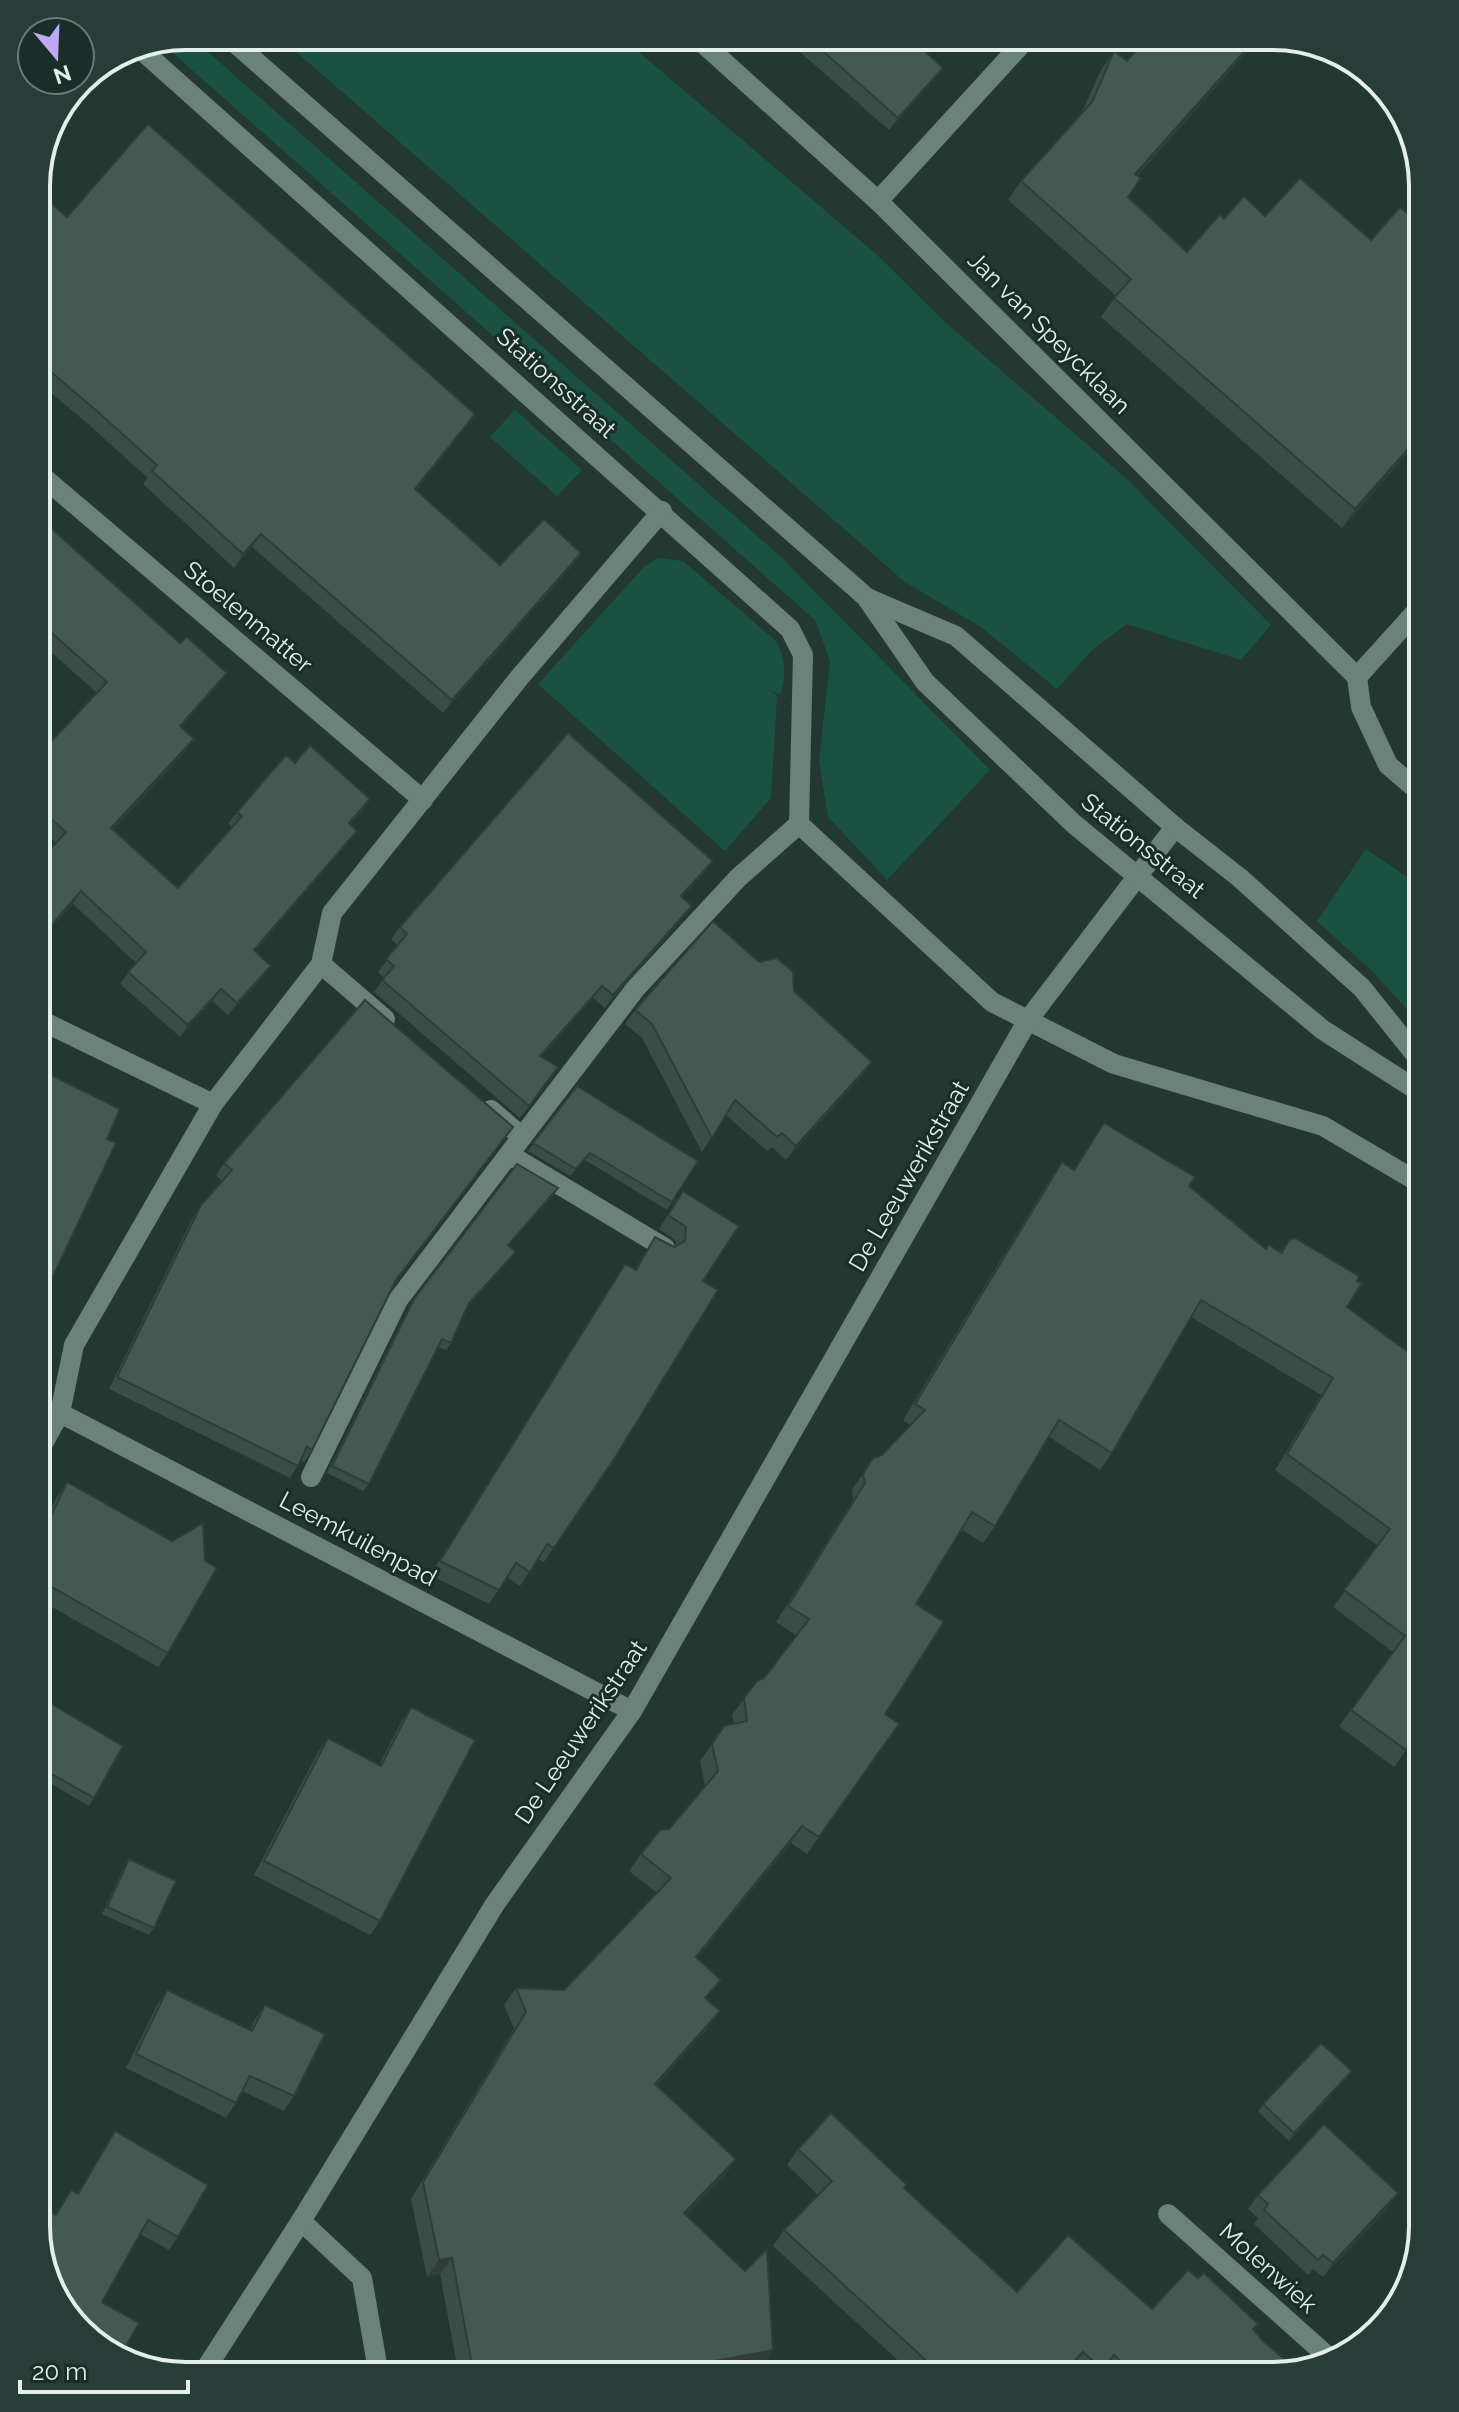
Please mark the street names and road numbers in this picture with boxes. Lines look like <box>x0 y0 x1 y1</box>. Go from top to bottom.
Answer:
street label: Jan van Speycklaan <box>962 245 1137 420</box>
street label: Stationsstraat <box>491 321 622 444</box>
street label: Stoelenmatter <box>178 555 319 679</box>
street label: Stationsstraat <box>1076 787 1211 904</box>
street label: De Leeuwerikstraat <box>842 1075 975 1276</box>
street label: Leemkuilenpad <box>275 1485 442 1592</box>
street label: De Leeuwerikstraat <box>508 1634 653 1829</box>
street label: Molenwiek <box>1214 2216 1323 2319</box>

